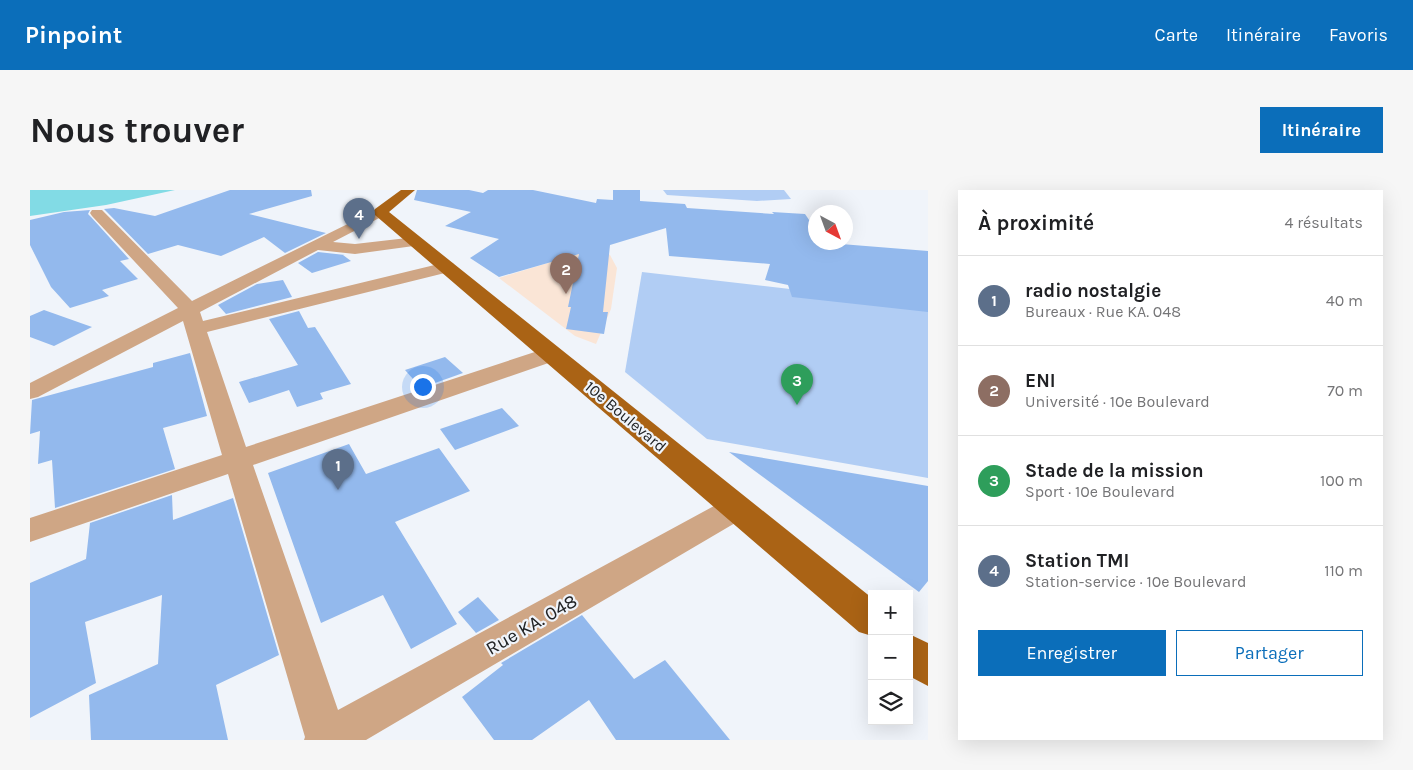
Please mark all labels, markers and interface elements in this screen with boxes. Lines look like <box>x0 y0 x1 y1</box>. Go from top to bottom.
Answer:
text: Pinpoint <box>25 21 122 49</box>
text: Carte <box>1155 24 1198 46</box>
text: Itinéraire <box>1226 24 1301 46</box>
text: Favoris <box>1329 24 1388 46</box>
button: Itinéraire <box>1260 107 1383 153</box>
text: Nous trouver <box>30 110 244 151</box>
pin: 4 <box>343 198 375 239</box>
north arrow <box>808 205 853 250</box>
text: À proximité <box>978 211 1094 235</box>
text: 4 résultats <box>1284 213 1363 232</box>
pin: 2 <box>550 253 582 294</box>
text: radio nostalgie <box>1025 280 1161 302</box>
text: 1 <box>991 291 997 310</box>
text: 40 m <box>1326 291 1363 310</box>
text: Bureaux · Rue KA. 048 <box>1025 302 1181 321</box>
pin: 3 <box>781 364 813 405</box>
text: ENI <box>1025 370 1056 392</box>
your location <box>410 374 436 400</box>
street label: 10e Boulevard <box>581 377 670 456</box>
text: 2 <box>989 381 999 400</box>
text: 70 m <box>1327 381 1363 400</box>
text: Université · 10e Boulevard <box>1025 392 1210 411</box>
pin: 1 <box>322 449 354 490</box>
text: Stade de la mission <box>1025 460 1204 482</box>
text: 3 <box>989 471 999 490</box>
text: 100 m <box>1320 471 1363 490</box>
text: Sport · 10e Boulevard <box>1025 482 1175 501</box>
text: Station TMI <box>1025 550 1129 572</box>
text: 4 <box>989 561 999 580</box>
text: 110 m <box>1324 561 1363 580</box>
text: Station-service · 10e Boulevard <box>1025 572 1246 591</box>
street label: Rue KA. 048 <box>482 590 581 660</box>
map controls <box>868 590 913 725</box>
button: + <box>868 590 913 635</box>
button: Enregistrer <box>978 630 1166 676</box>
button: Partager <box>1176 630 1363 676</box>
button: − <box>868 635 913 680</box>
button: layers <box>868 680 913 725</box>

